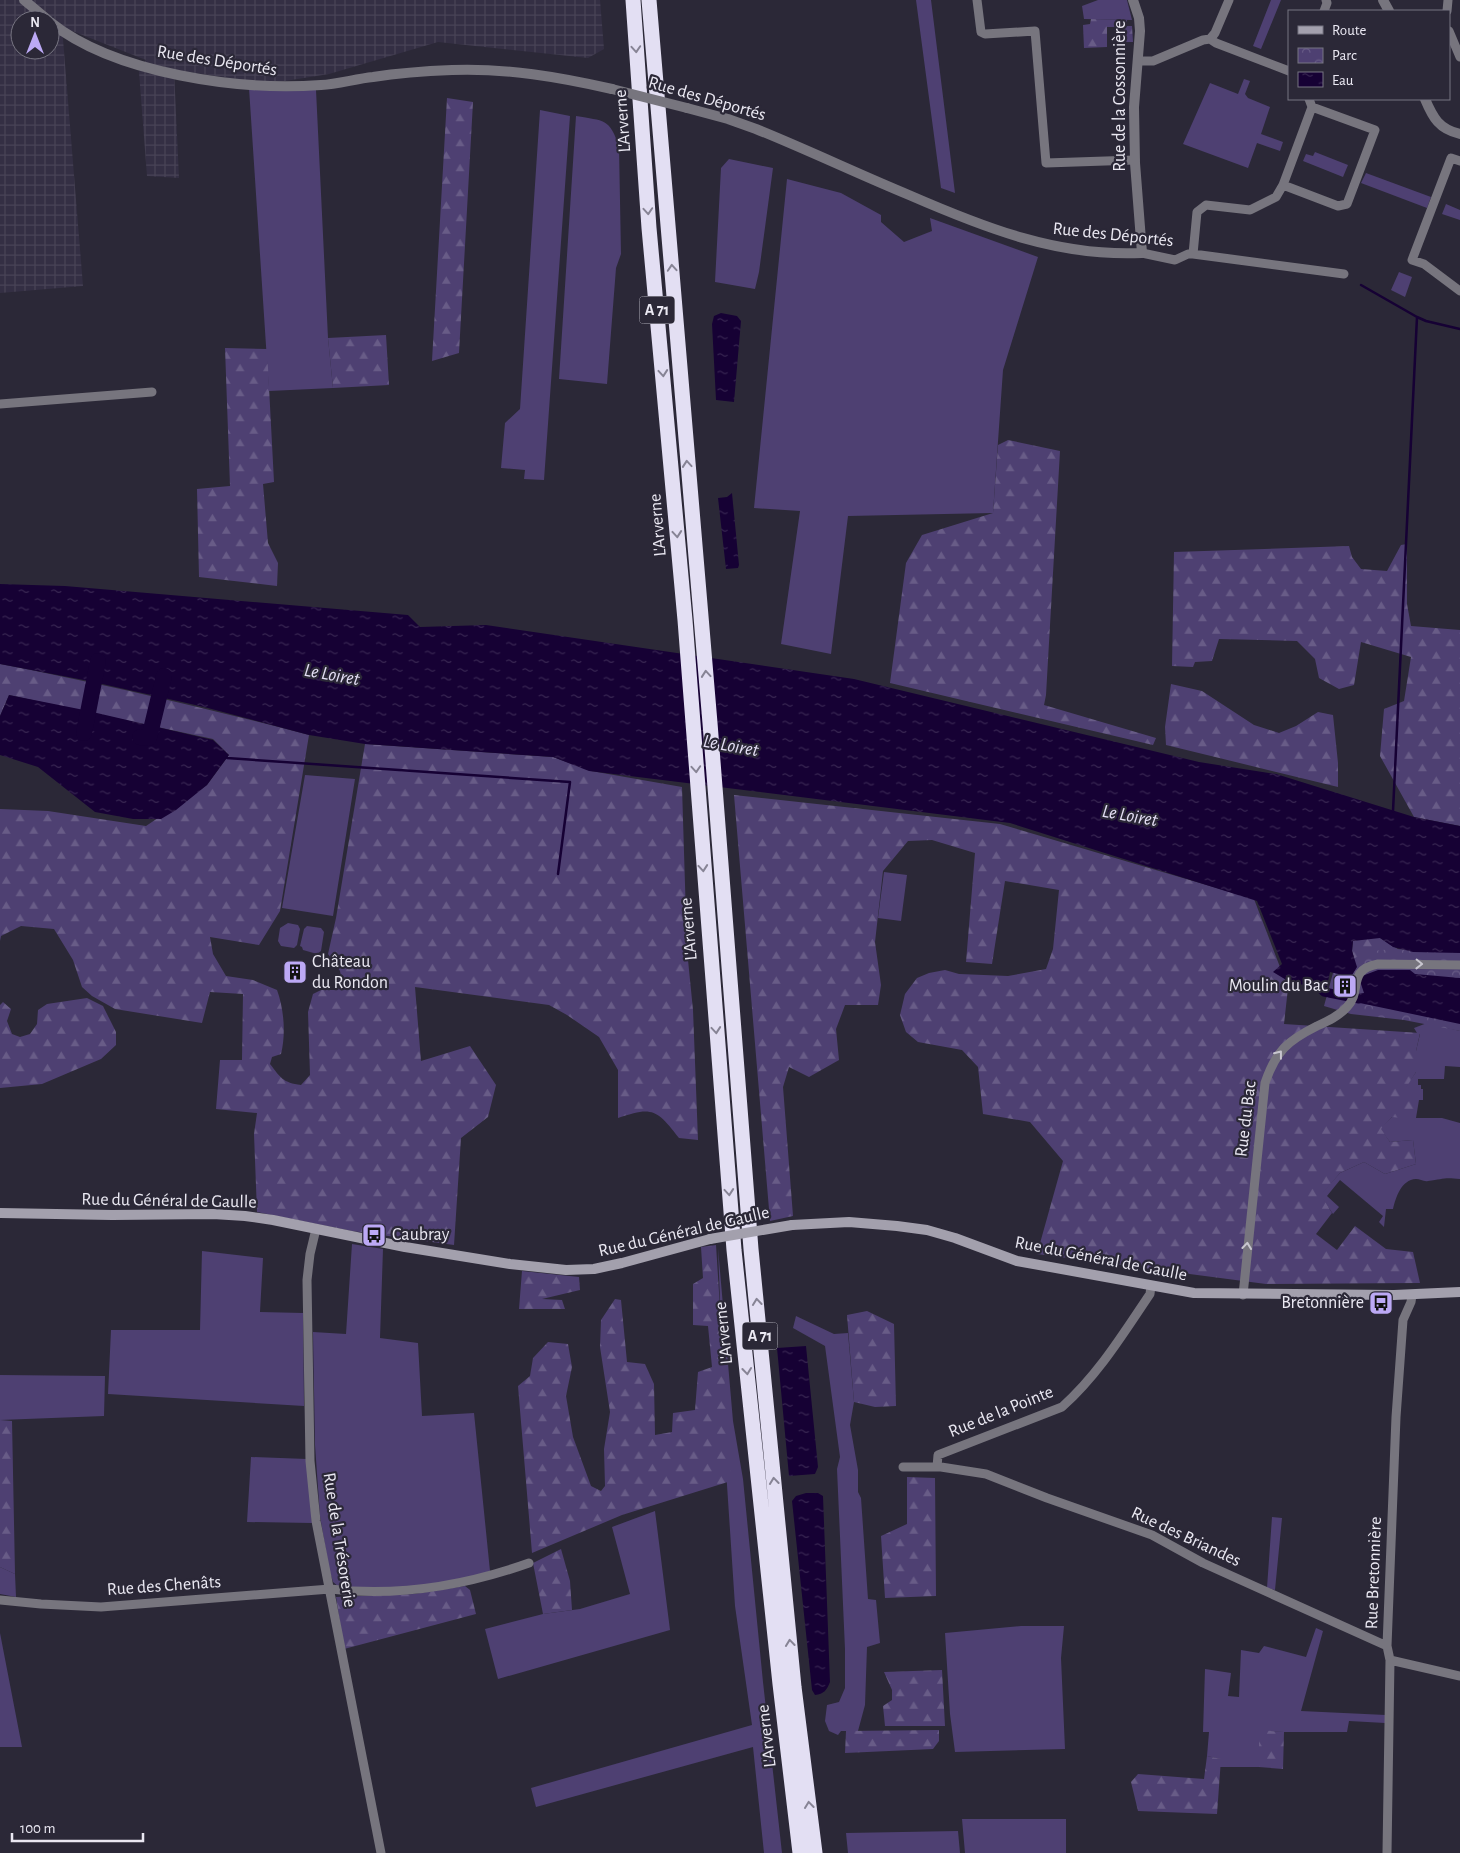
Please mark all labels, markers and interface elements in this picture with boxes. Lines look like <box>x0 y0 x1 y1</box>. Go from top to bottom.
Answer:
north arrow <box>10 10 60 60</box>
legend <box>1288 10 1450 100</box>
text: N <box>30 16 40 30</box>
street label: Rue de la Cossonnière <box>1111 20 1129 172</box>
text: Route <box>1332 23 1366 38</box>
street label: Rue des Déportés <box>156 43 278 79</box>
one-way arrow <box>631 45 642 53</box>
text: Parc <box>1332 48 1357 63</box>
text: Eau <box>1332 73 1354 88</box>
street label: Rue des Déportés <box>646 74 768 124</box>
street label: L'Arverne <box>612 89 634 153</box>
one-way arrow <box>642 207 653 215</box>
street label: Rue des Déportés <box>1052 220 1174 250</box>
one-way arrow <box>666 263 677 271</box>
road number: A 71 <box>640 296 674 324</box>
one-way arrow <box>657 369 668 377</box>
one-way arrow <box>682 460 693 468</box>
street label: L'Arverne <box>646 493 670 557</box>
one-way arrow <box>672 531 683 539</box>
water label: Le Loiret <box>303 661 362 689</box>
one-way arrow <box>701 670 712 678</box>
water label: Le Loiret <box>702 732 761 760</box>
one-way arrow <box>690 766 701 774</box>
water label: Le Loiret <box>1101 802 1160 830</box>
one-way arrow <box>698 864 709 872</box>
street label: L'Arverne <box>677 897 701 961</box>
place label: Château du Rondon <box>312 953 388 992</box>
building icon: Château du Rondon <box>282 959 308 985</box>
one-way arrow <box>1415 959 1423 970</box>
building icon: Moulin du Bac <box>1332 973 1358 999</box>
place label: Moulin du Bac <box>1229 977 1328 995</box>
one-way arrow <box>711 1026 722 1034</box>
one-way arrow <box>1274 1050 1283 1059</box>
street label: Rue du Bac <box>1232 1080 1260 1158</box>
one-way arrow <box>724 1188 735 1196</box>
street label: Rue du Général de Gaulle <box>81 1190 257 1212</box>
street label: Rue du Général de Gaulle <box>597 1204 771 1260</box>
bus stop icon: Caubray <box>361 1222 387 1248</box>
place label: Caubray <box>392 1226 450 1244</box>
street label: Rue du Général de Gaulle <box>1013 1233 1189 1285</box>
one-way arrow <box>1241 1242 1252 1250</box>
bus stop icon: Bretonnière <box>1368 1290 1394 1316</box>
place label: Bretonnière <box>1281 1294 1364 1312</box>
one-way arrow <box>752 1298 763 1306</box>
street label: L'Arverne <box>712 1301 736 1365</box>
road number: A 71 <box>742 1322 778 1350</box>
one-way arrow <box>741 1367 752 1375</box>
street label: Rue de la Pointe <box>946 1383 1056 1441</box>
street label: Rue de la Trésorerie <box>319 1471 359 1609</box>
one-way arrow <box>769 1477 780 1485</box>
street label: Rue des Briandes <box>1128 1504 1244 1570</box>
street label: Rue Bretonnière <box>1363 1516 1385 1630</box>
street label: Rue des Chenâts <box>106 1573 222 1599</box>
one-way arrow <box>785 1639 796 1647</box>
street label: L'Arverne <box>754 1704 780 1768</box>
one-way arrow <box>804 1800 815 1808</box>
scale bar <box>12 1810 144 1842</box>
text: 100 m <box>20 1821 55 1836</box>

